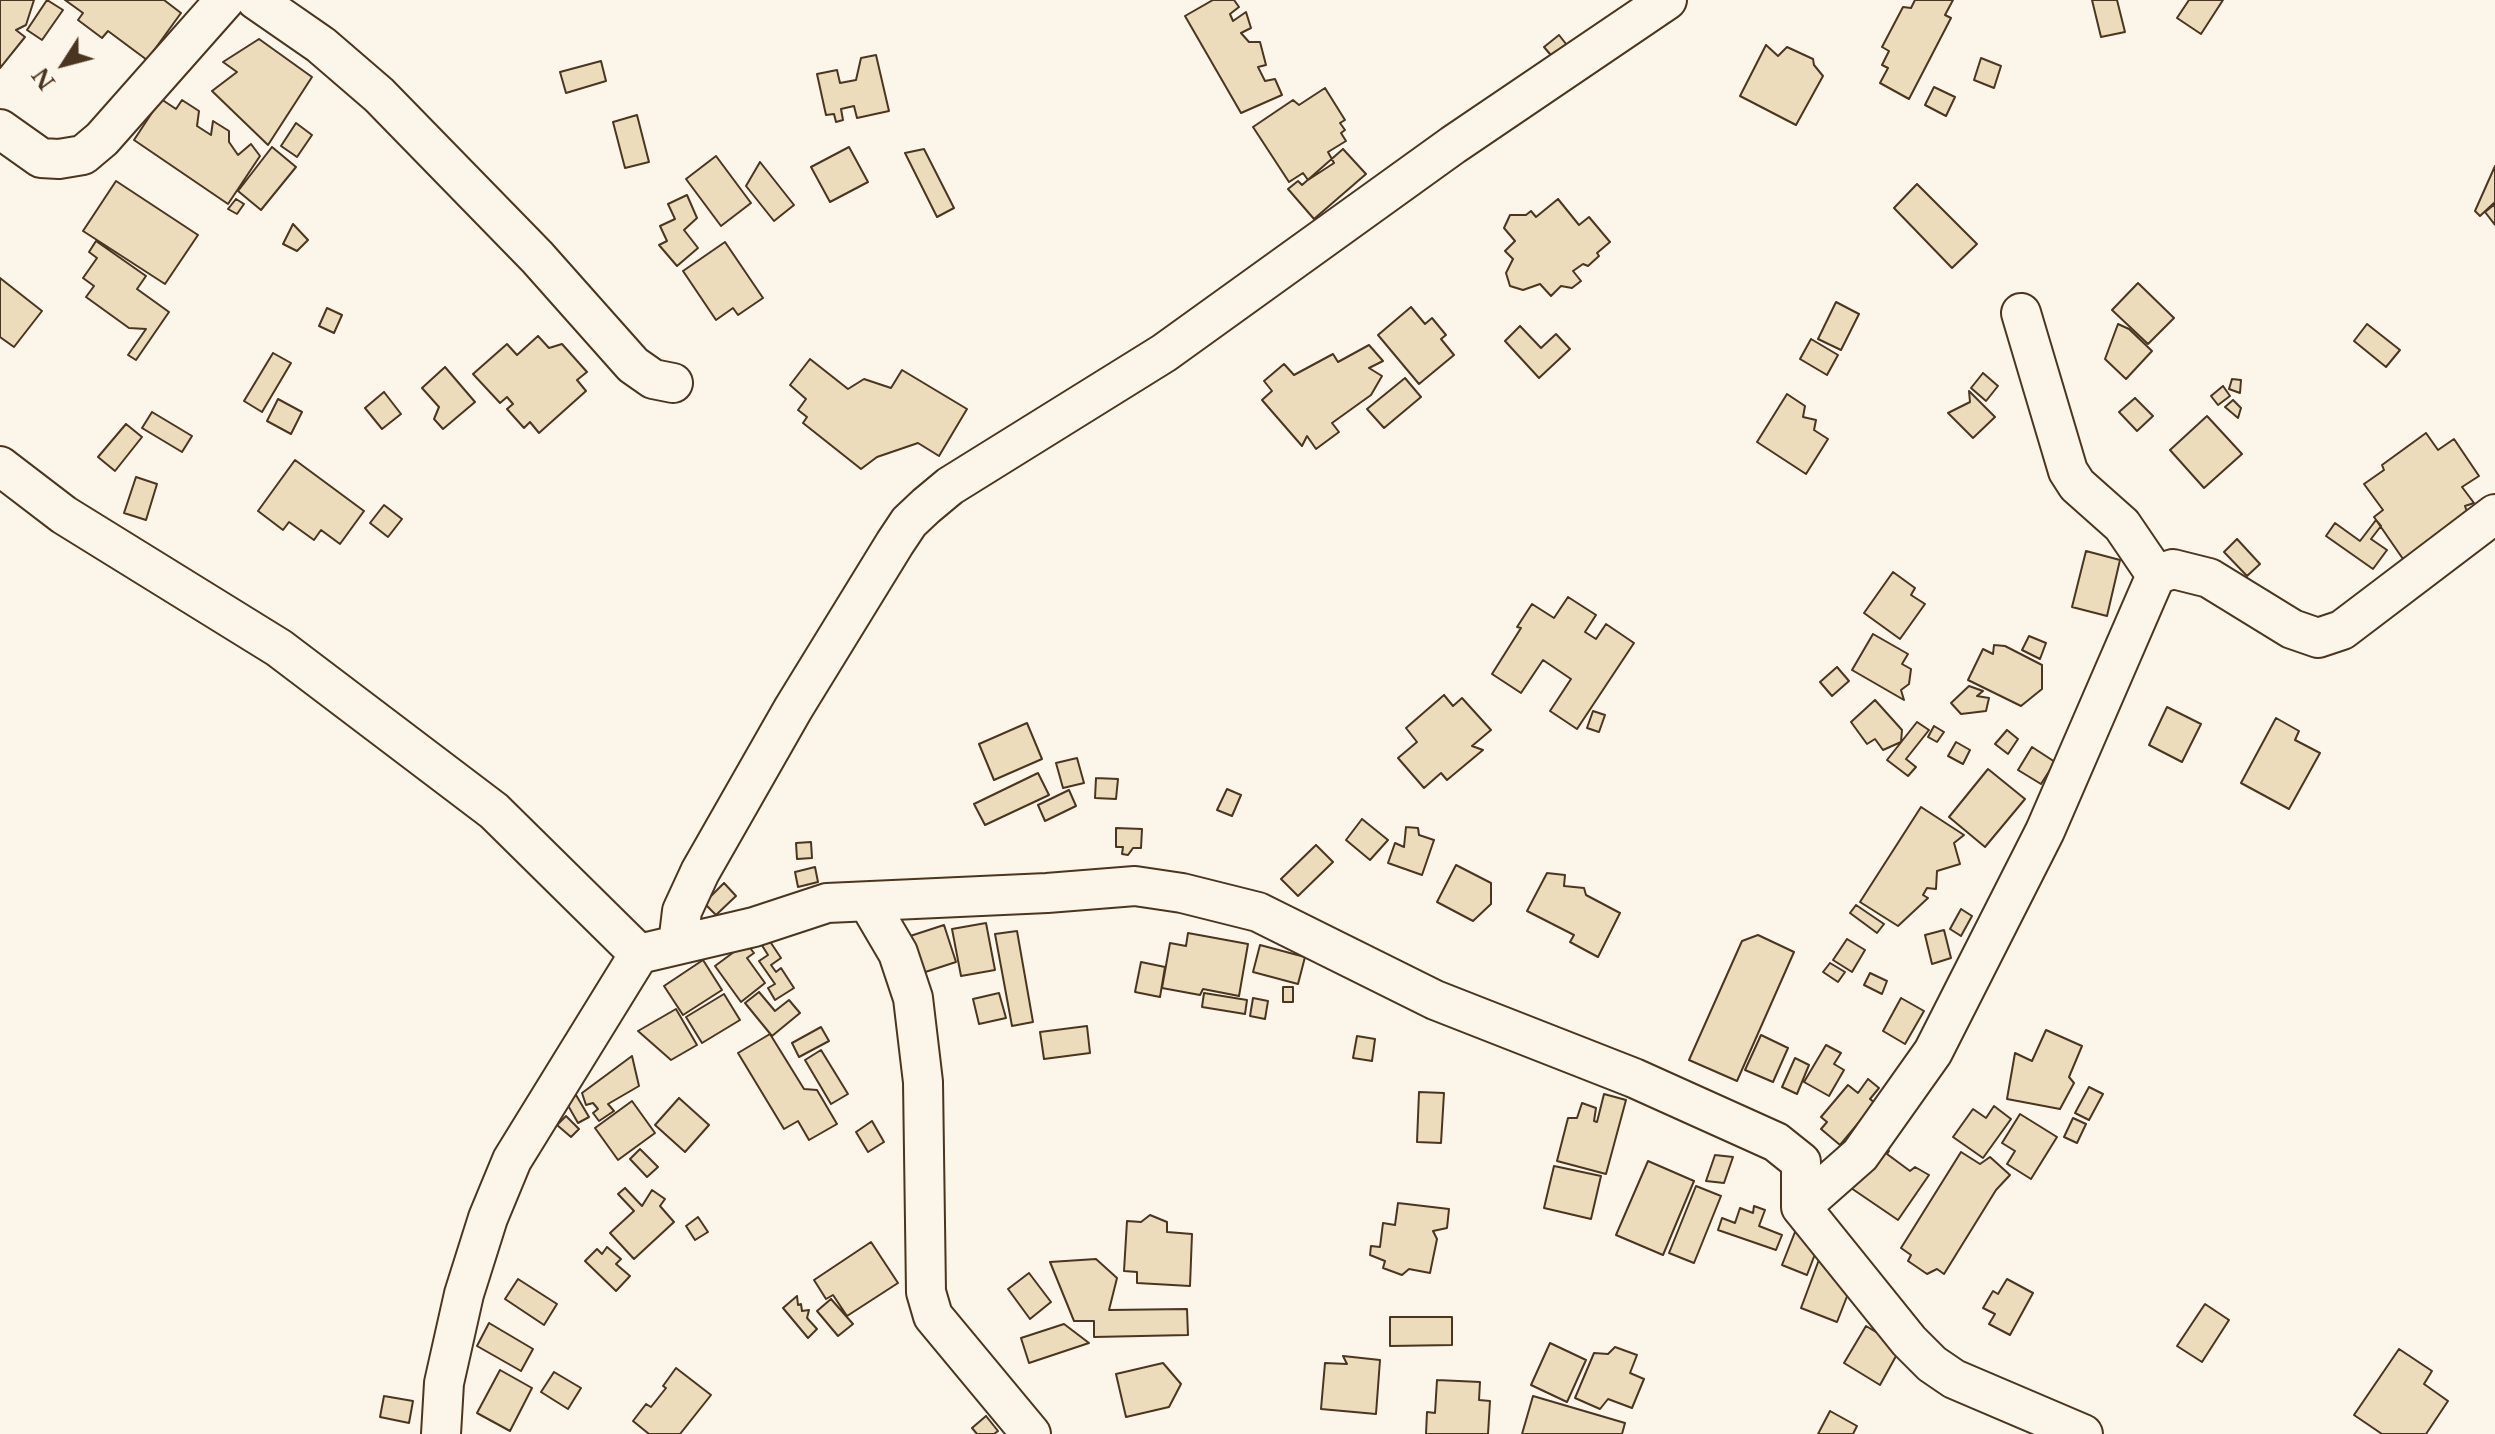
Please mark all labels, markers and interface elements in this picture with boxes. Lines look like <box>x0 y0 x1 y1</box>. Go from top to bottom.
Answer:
north arrow <box>24 24 104 104</box>
text: N <box>27 62 61 95</box>

